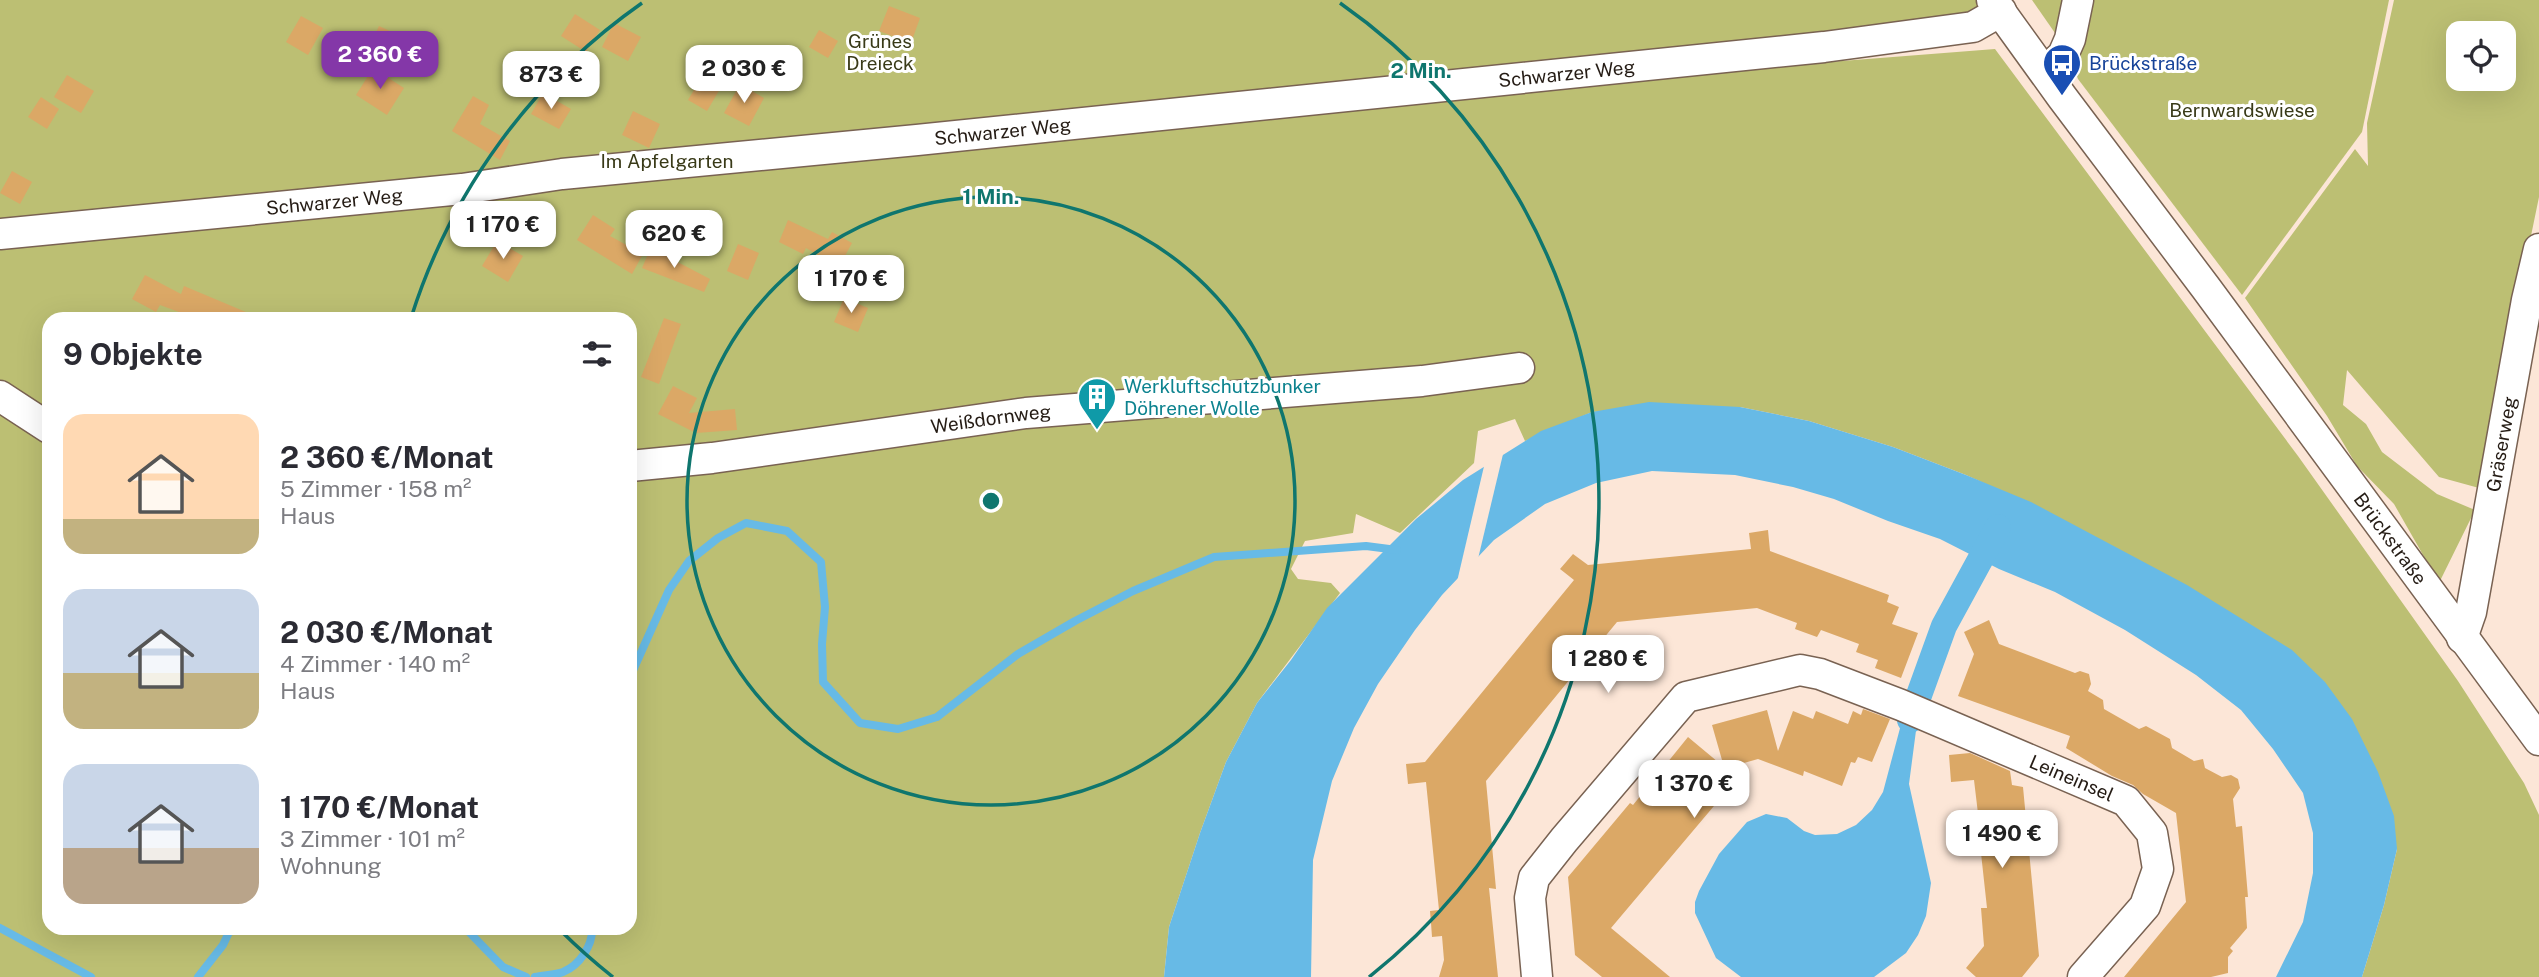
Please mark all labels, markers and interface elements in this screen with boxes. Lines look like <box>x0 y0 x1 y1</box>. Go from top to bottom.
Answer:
map controls <box>2446 21 2516 91</box>
button: locate <box>2446 21 2516 91</box>
park label: Grünes Dreieck <box>846 30 914 74</box>
pin: 2 360 € <box>315 32 445 91</box>
text: 2 360 € <box>337 40 423 67</box>
bus stop icon: Brückstraße <box>2041 42 2083 97</box>
pin: 2 030 € <box>679 46 809 105</box>
pin: 873 € <box>502 52 600 111</box>
place label: Brückstraße <box>2089 52 2197 74</box>
text: 2 030 € <box>702 54 786 81</box>
street label: Schwarzer Weg <box>1497 55 1636 91</box>
text: 2 Min. <box>1390 58 1452 83</box>
text: 873 € <box>519 60 583 87</box>
park label: Bernwardswiese <box>2169 99 2315 121</box>
street label: Schwarzer Weg <box>933 113 1072 149</box>
park label: Im Apfelgarten <box>600 150 734 172</box>
street label: Schwarzer Weg <box>265 184 404 219</box>
text: 1 Min. <box>963 184 1019 209</box>
pin: 1 170 € <box>438 202 568 261</box>
text: 1 170 € <box>466 210 540 237</box>
pin: 620 € <box>625 210 723 270</box>
text: 620 € <box>642 219 706 246</box>
pin: 1 170 € <box>786 256 916 315</box>
text: 1 170 € <box>814 264 888 291</box>
icon: filters <box>578 335 616 373</box>
text: 9 Objekte <box>63 336 203 372</box>
place label: Werkluftschutzbunker Döhrener Wolle <box>1124 375 1321 419</box>
building icon: Werkluftschutzbunker Döhrener Wolle <box>1076 376 1118 431</box>
street label: Gräserweg <box>2482 394 2521 494</box>
street label: Weißdornweg <box>929 400 1052 438</box>
text: 2 360 €/Monat <box>280 439 493 475</box>
icon: home <box>119 442 203 526</box>
text: 5 Zimmer · 158 m² <box>280 475 471 502</box>
street label: Brückstraße <box>2350 488 2432 589</box>
centre of rings <box>979 489 1003 513</box>
text: Haus <box>280 502 335 529</box>
text: 2 030 €/Monat <box>280 614 493 650</box>
icon: home <box>119 617 203 701</box>
pin: 1 280 € <box>1543 636 1673 695</box>
text: 1 280 € <box>1568 644 1648 671</box>
text: 4 Zimmer · 140 m² <box>280 650 470 677</box>
text: Haus <box>280 677 335 704</box>
street label: Leineinsel <box>2026 750 2117 806</box>
pin: 1 370 € <box>1629 760 1759 820</box>
text: 1 370 € <box>1654 769 1734 796</box>
text: 1 170 €/Monat <box>280 789 479 825</box>
icon: home <box>119 792 203 876</box>
pin: 1 490 € <box>1937 810 2067 870</box>
text: 1 490 € <box>1962 819 2042 846</box>
text: 3 Zimmer · 101 m² <box>280 825 465 852</box>
text: Wohnung <box>280 852 382 879</box>

